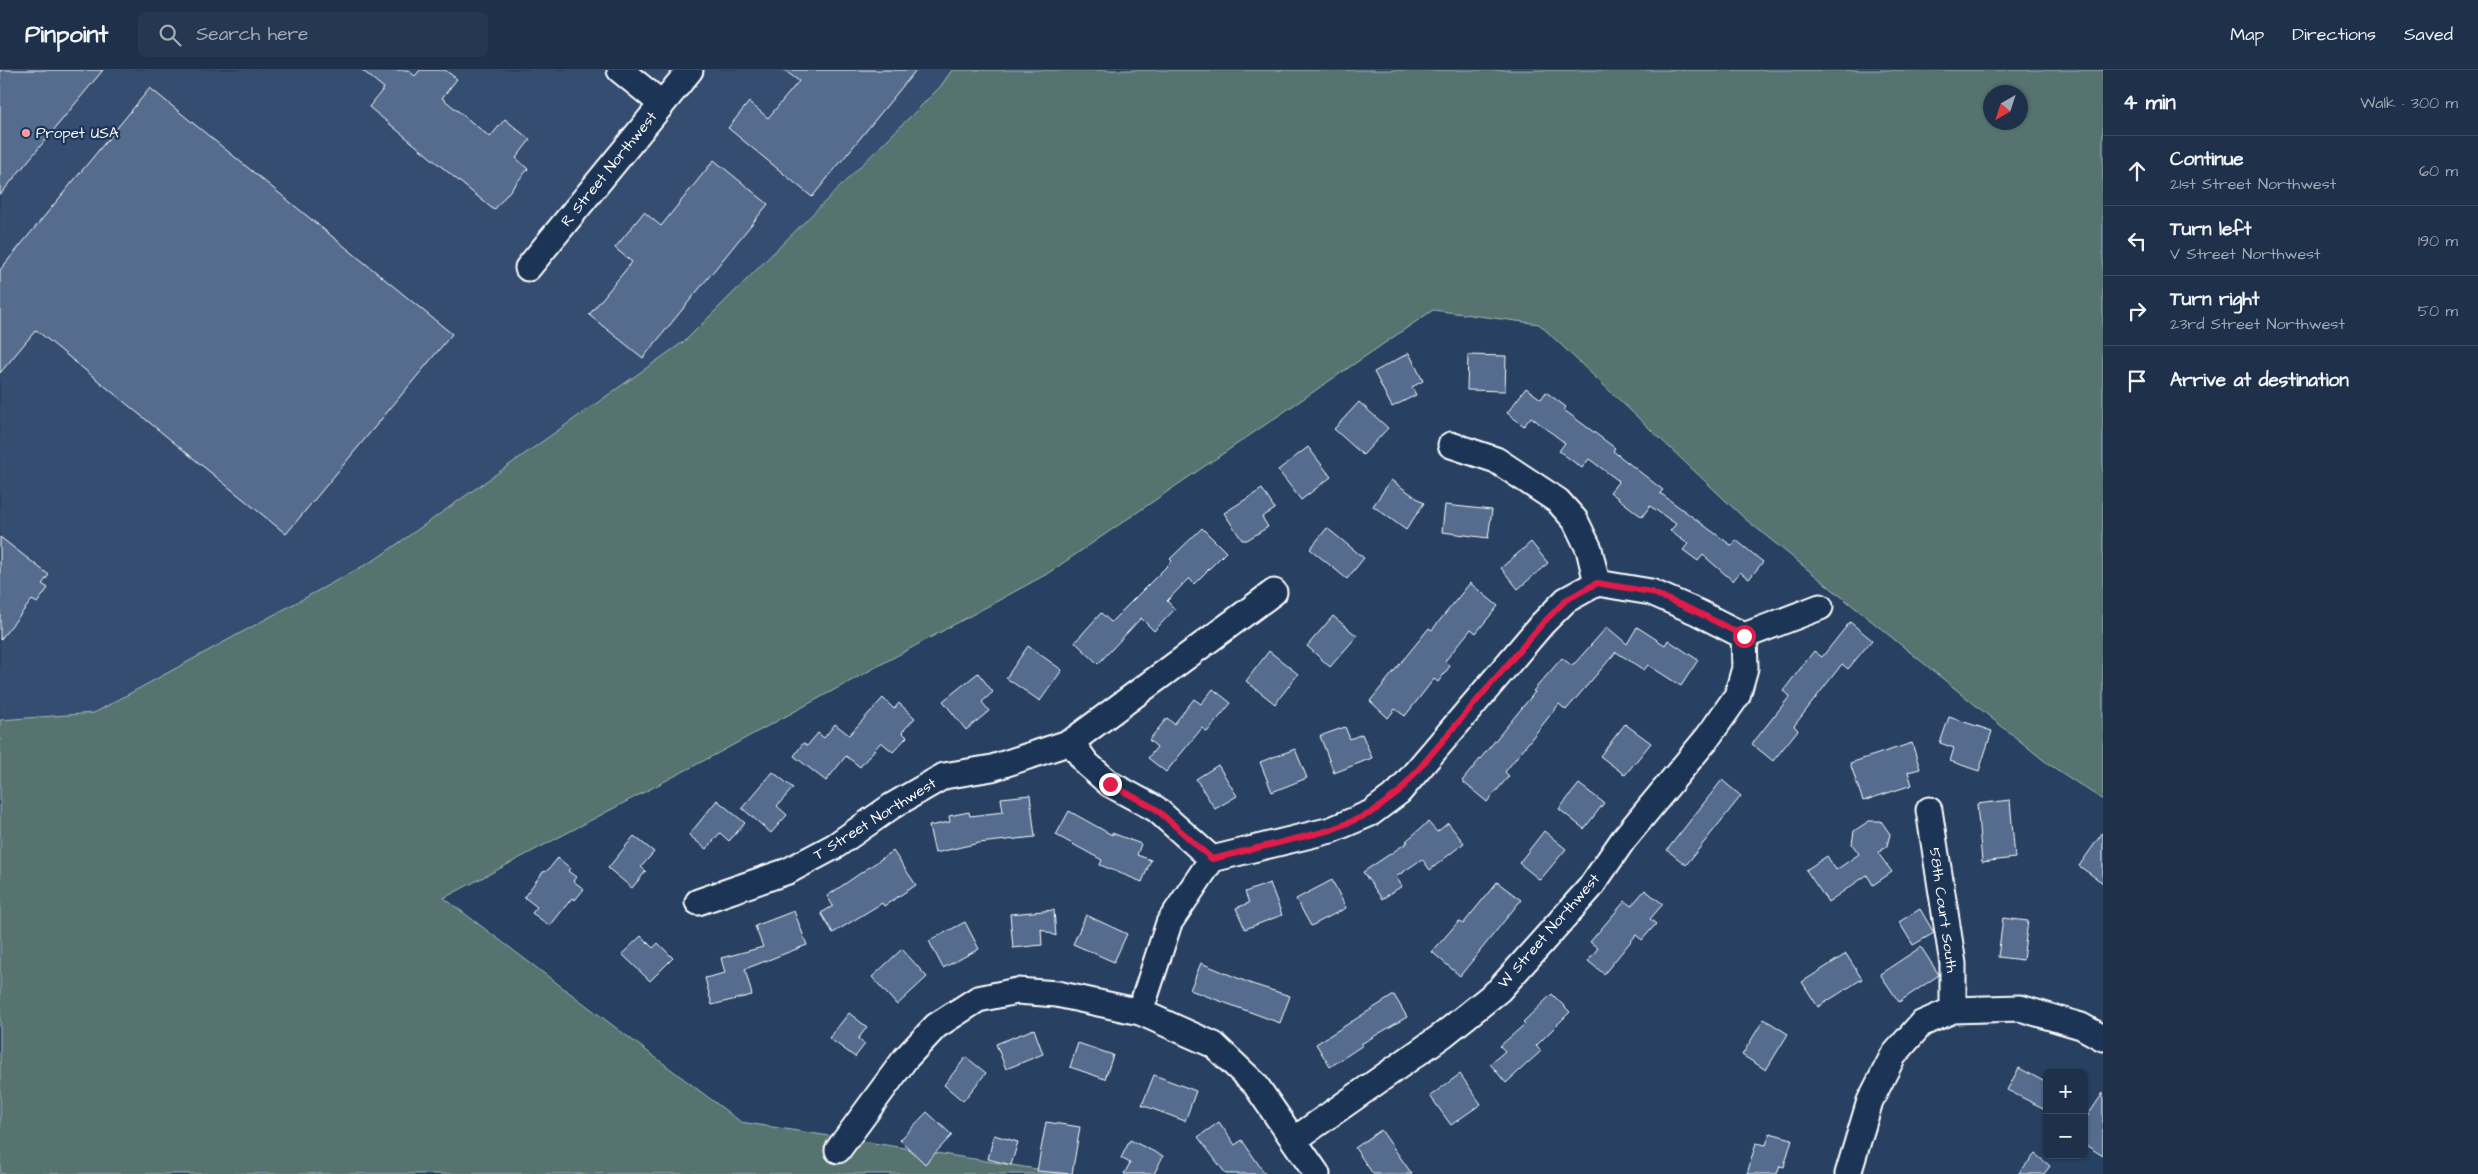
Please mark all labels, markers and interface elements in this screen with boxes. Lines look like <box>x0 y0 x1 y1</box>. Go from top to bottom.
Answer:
search box <box>138 12 488 57</box>
text: Pinpoint <box>25 18 108 52</box>
icon: search <box>156 21 184 49</box>
text: Search here <box>196 21 308 48</box>
text: Map <box>2230 22 2264 47</box>
text: Directions <box>2292 22 2376 47</box>
text: Saved <box>2404 22 2453 47</box>
north arrow <box>1983 85 2028 130</box>
text: 4 min <box>2123 88 2176 117</box>
text: Walk · 300 m <box>2360 92 2458 114</box>
street label: R Street Northwest <box>556 107 662 231</box>
place label: Propet USA <box>36 123 119 144</box>
marker: Propet USA <box>20 127 32 139</box>
text: Continue <box>2170 146 2244 173</box>
icon: ahead <box>2123 157 2151 185</box>
text: 60 m <box>2419 160 2458 182</box>
text: 21st Street Northwest <box>2170 173 2336 195</box>
text: Turn left <box>2170 216 2251 243</box>
icon: left <box>2123 227 2151 255</box>
text: 190 m <box>2418 230 2458 252</box>
text: V Street Northwest <box>2170 243 2321 265</box>
text: Turn right <box>2170 286 2259 313</box>
icon: right <box>2123 297 2151 325</box>
text: 50 m <box>2418 300 2458 322</box>
text: 23rd Street Northwest <box>2170 313 2345 335</box>
icon: arrive <box>2123 367 2151 395</box>
text: Arrive at destination <box>2170 367 2349 394</box>
route start <box>1733 625 1756 648</box>
street label: T Street Northwest <box>810 773 940 865</box>
route end <box>1099 773 1122 796</box>
street label: 58th Court South <box>1924 846 1962 974</box>
street label: W Street Northwest <box>1493 869 1605 993</box>
map controls <box>2043 1069 2088 1159</box>
button: + <box>2043 1069 2088 1114</box>
button: − <box>2043 1114 2088 1159</box>

